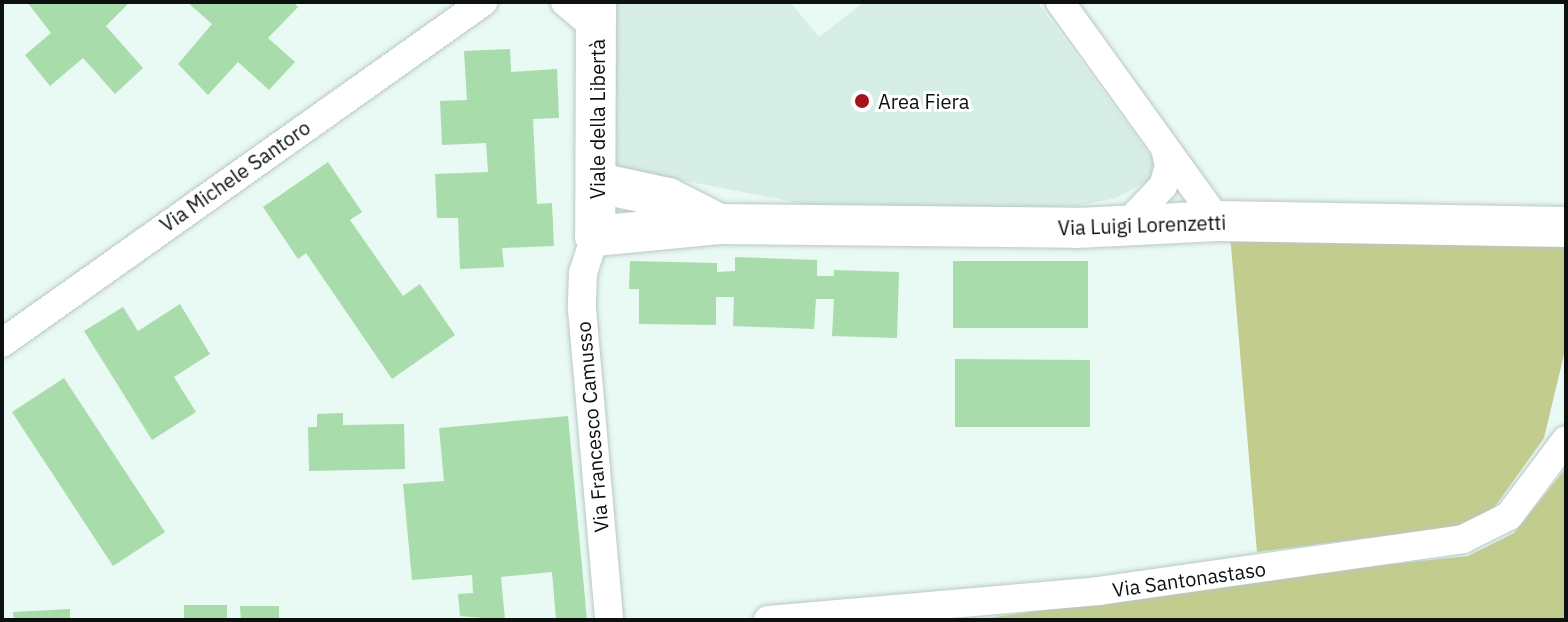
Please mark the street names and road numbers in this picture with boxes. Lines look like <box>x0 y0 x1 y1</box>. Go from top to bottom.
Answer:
street label: Viale della Libertà <box>585 39 609 199</box>
street label: Via Michele Santoro <box>155 115 315 237</box>
street label: Via Luigi Lorenzetti <box>1057 210 1227 240</box>
street label: Via Francesco Camusso <box>571 321 613 533</box>
street label: Via Santonastaso <box>1111 556 1267 602</box>

